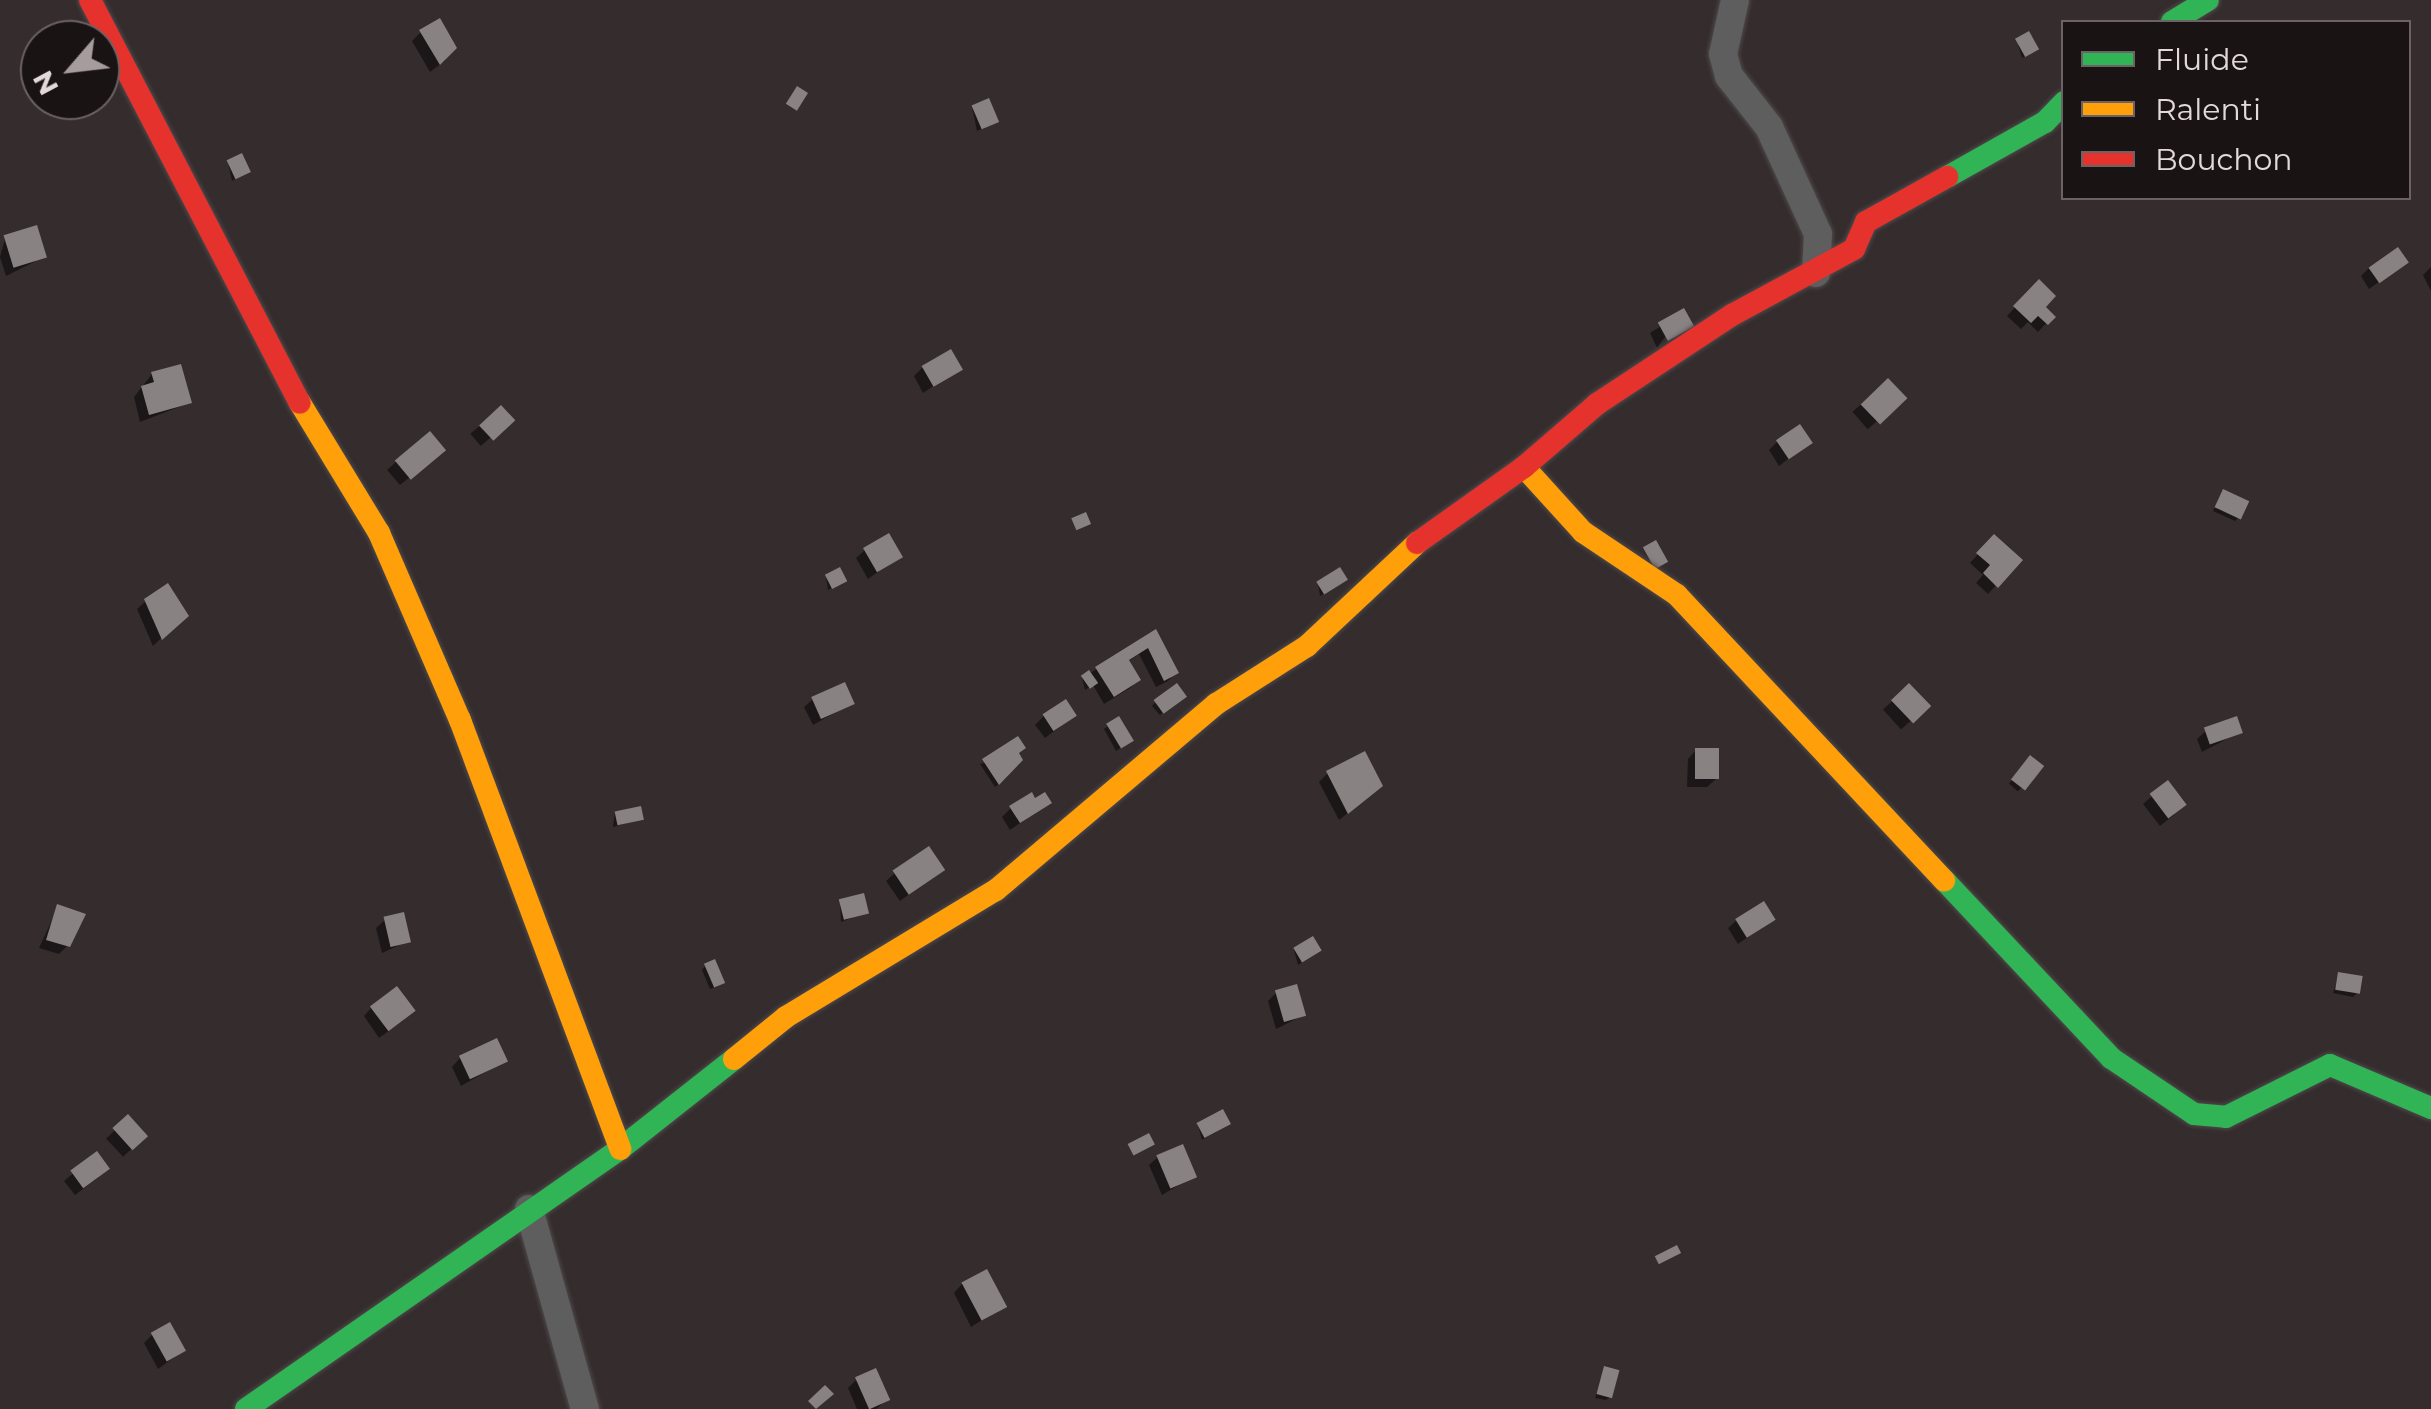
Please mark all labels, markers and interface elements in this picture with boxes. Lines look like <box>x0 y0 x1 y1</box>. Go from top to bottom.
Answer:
north arrow <box>20 20 120 120</box>
legend <box>2061 20 2411 200</box>
text: Fluide <box>2155 41 2249 78</box>
text: N <box>25 65 66 101</box>
text: Ralenti <box>2155 91 2261 128</box>
text: Bouchon <box>2155 141 2293 178</box>

